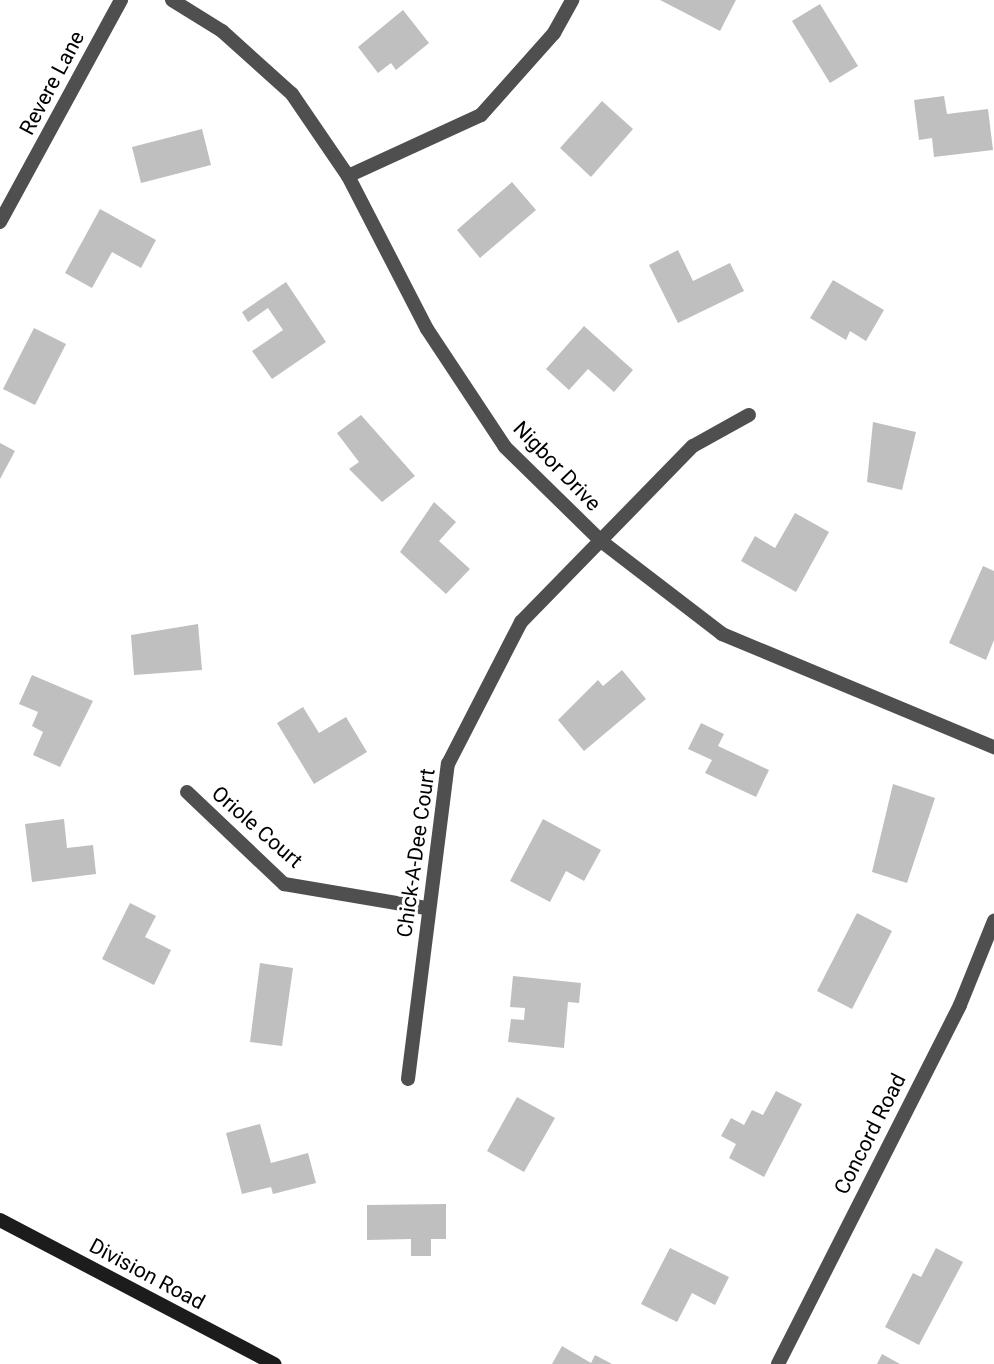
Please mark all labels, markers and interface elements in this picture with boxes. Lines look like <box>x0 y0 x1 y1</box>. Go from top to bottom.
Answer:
street label: Revere Lane <box>14 27 90 139</box>
street label: Nigbor Drive <box>508 416 606 516</box>
street label: Chick-A-Dee Court <box>392 767 440 939</box>
street label: Oriole Court <box>207 781 307 873</box>
street label: Concord Road <box>829 1069 911 1199</box>
street label: Division Road <box>85 1233 209 1315</box>

